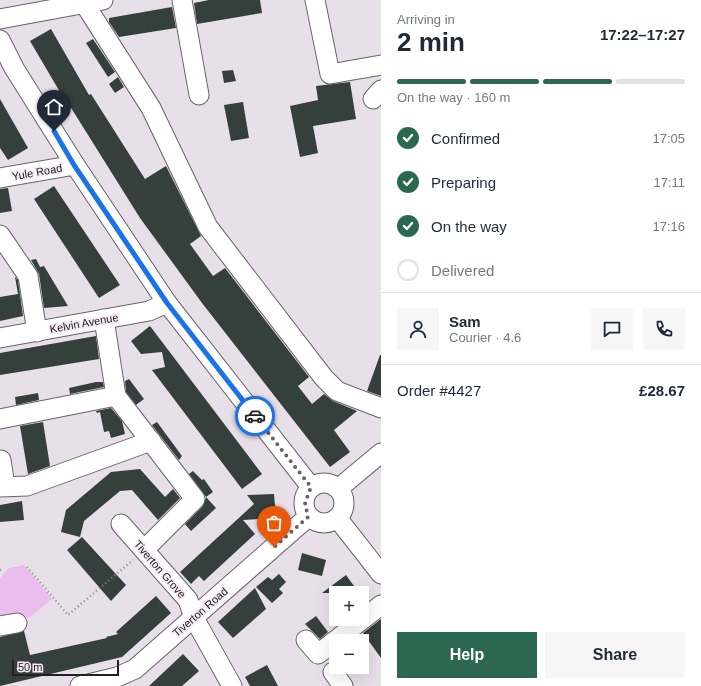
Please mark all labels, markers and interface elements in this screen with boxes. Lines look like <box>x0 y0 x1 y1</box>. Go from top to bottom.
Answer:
text: Arriving in <box>397 12 455 27</box>
text: 17:22–17:27 <box>600 26 685 43</box>
text: 2 min <box>397 27 465 57</box>
pin <box>37 90 71 131</box>
text: On the way · 160 m <box>397 90 510 105</box>
icon: home <box>43 96 65 118</box>
icon: check <box>397 127 419 149</box>
text: Confirmed <box>431 130 500 147</box>
text: 17:05 <box>652 131 685 146</box>
street label: Yule Road <box>11 162 63 182</box>
icon: check <box>397 171 419 193</box>
text: Preparing <box>431 174 496 191</box>
text: 17:11 <box>653 175 685 190</box>
icon: check <box>397 215 419 237</box>
text: On the way <box>431 218 507 235</box>
text: 17:16 <box>652 219 685 234</box>
text: Delivered <box>431 262 494 279</box>
button: person <box>397 308 439 350</box>
button: chat <box>591 308 633 350</box>
button: phone <box>643 308 685 350</box>
street label: Kelvin Avenue <box>49 311 119 335</box>
text: Sam <box>449 313 481 330</box>
text: Courier · 4.6 <box>449 330 521 345</box>
text: Order #4427 <box>397 382 481 399</box>
text: £28.67 <box>639 382 685 399</box>
courier <box>235 396 275 436</box>
icon: car <box>244 405 266 427</box>
pin <box>257 506 291 547</box>
icon: bag <box>263 512 285 534</box>
street label: Tiverton Grove <box>132 538 188 600</box>
street label: Tiverton Road <box>170 585 230 639</box>
map controls <box>329 586 369 674</box>
button: + <box>329 586 369 626</box>
button: Help <box>397 632 537 678</box>
button: Share <box>545 632 685 678</box>
button: − <box>329 634 369 674</box>
scale bar <box>12 658 119 677</box>
text: 50 m <box>18 661 42 673</box>

